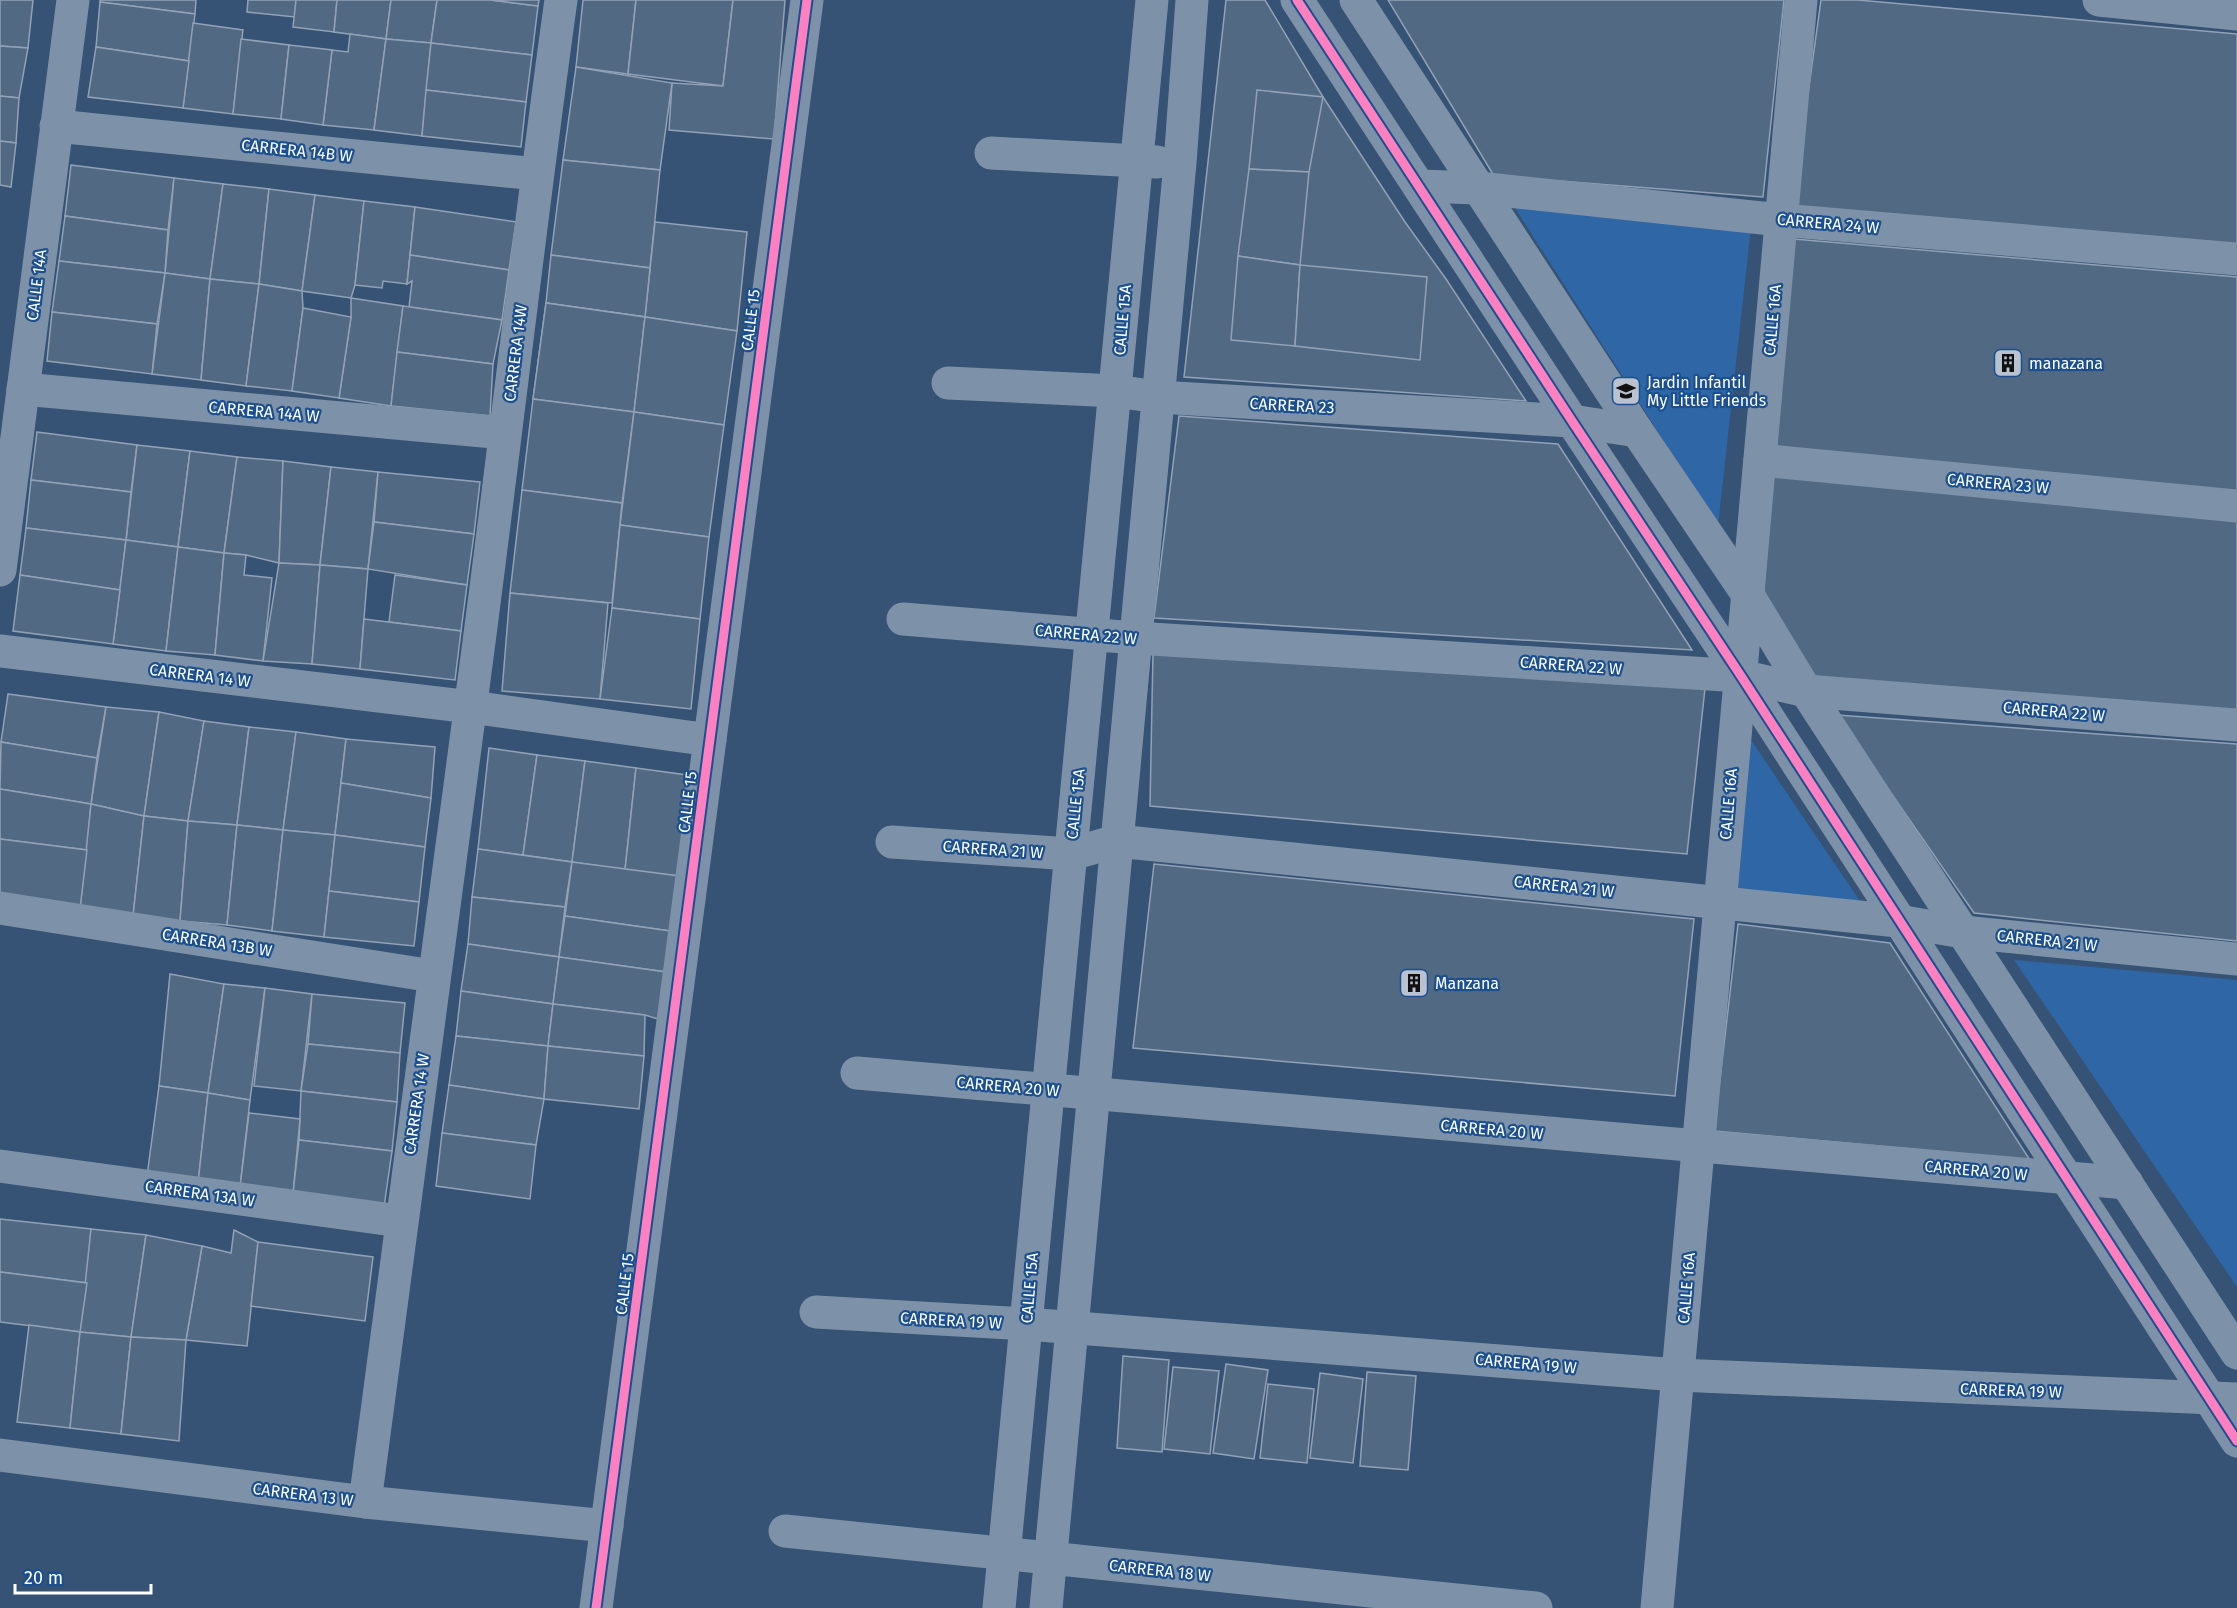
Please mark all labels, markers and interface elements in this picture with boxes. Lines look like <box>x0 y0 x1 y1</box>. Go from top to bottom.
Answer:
street label: CARRERA 14B W <box>240 135 354 166</box>
street label: CARRERA 24 W <box>1776 210 1880 237</box>
street label: CALLE 14A <box>23 248 50 322</box>
street label: CALLE 15A <box>1110 283 1135 356</box>
street label: CALLE 16A <box>1760 283 1785 356</box>
street label: CALLE 15 <box>737 288 764 352</box>
street label: CARRERA 14W <box>500 303 531 403</box>
building icon: manazana <box>1992 347 2024 379</box>
place label: manazana <box>2029 354 2103 373</box>
place label: Jardin Infantil My Little Friends <box>1647 373 1766 410</box>
school or university icon: Jardin Infantil My Little Friends <box>1610 375 1642 407</box>
street label: CARRERA 23 <box>1249 394 1335 417</box>
street label: CARRERA 14A W <box>208 397 320 426</box>
street label: CARRERA 23 W <box>1946 470 2050 497</box>
street label: CARRERA 22 W <box>1034 621 1138 648</box>
street label: CARRERA 22 W <box>1519 652 1623 679</box>
street label: CARRERA 14 W <box>148 660 252 691</box>
street label: CARRERA 22 W <box>2002 698 2106 725</box>
street label: CALLE 15A <box>1062 767 1089 840</box>
street label: CALLE 16A <box>1716 767 1741 840</box>
street label: CALLE 15 <box>674 770 701 834</box>
street label: CARRERA 21 W <box>942 836 1044 862</box>
street label: CARRERA 21 W <box>1513 872 1615 901</box>
street label: CARRERA 13B W <box>161 924 273 961</box>
street label: CARRERA 21 W <box>1996 926 2098 955</box>
building icon: Manzana <box>1398 967 1430 999</box>
place label: Manzana <box>1435 974 1499 993</box>
street label: CARRERA 14 W <box>400 1052 433 1156</box>
street label: CARRERA 20 W <box>956 1073 1060 1100</box>
street label: CARRERA 20 W <box>1440 1116 1544 1143</box>
street label: CARRERA 20 W <box>1924 1157 2028 1184</box>
street label: CARRERA 13A W <box>144 1176 256 1211</box>
street label: CALLE 15A <box>1017 1251 1042 1324</box>
street label: CALLE 16A <box>1674 1251 1699 1324</box>
street label: CALLE 15 <box>611 1252 638 1316</box>
street label: CARRERA 19 W <box>900 1308 1002 1333</box>
street label: CARRERA 19 W <box>1474 1350 1578 1377</box>
street label: CARRERA 19 W <box>1960 1379 2062 1402</box>
street label: CARRERA 13 W <box>251 1479 354 1510</box>
street label: CARRERA 18 W <box>1108 1556 1212 1585</box>
scale bar <box>15 1557 152 1595</box>
text: 20 m <box>24 1567 63 1589</box>

